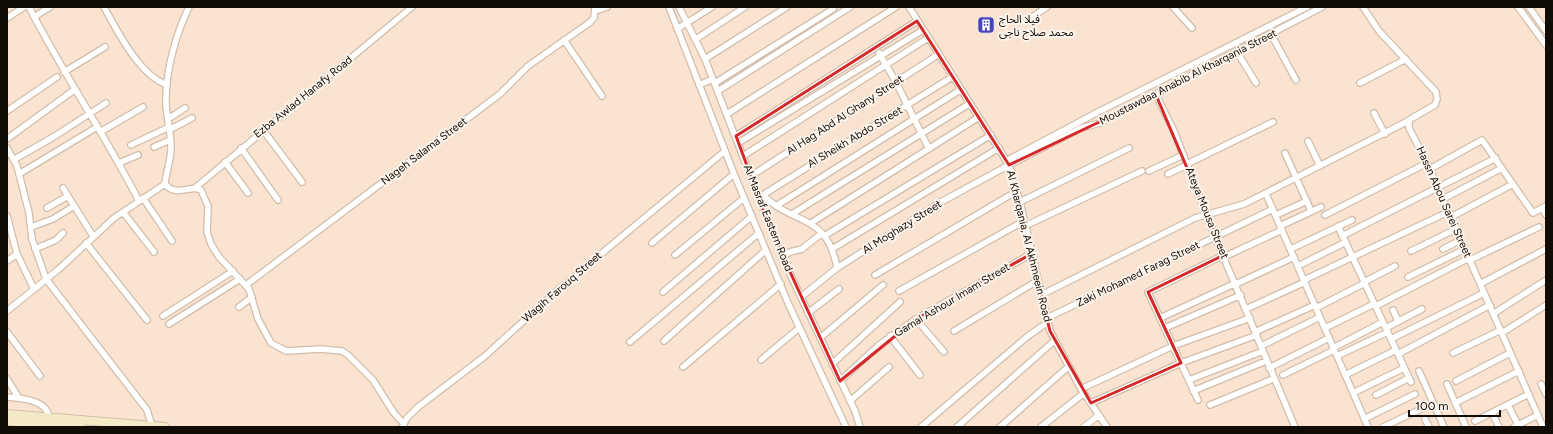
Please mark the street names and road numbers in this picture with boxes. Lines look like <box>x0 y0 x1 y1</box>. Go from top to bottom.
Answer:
street label: Moustawdaa Anabib Al Kharqania Street <box>1097 26 1279 128</box>
street label: Ezba Awlad Hanafy Road <box>251 53 355 141</box>
street label: Al Hag Abd Al Ghany Street <box>784 72 906 158</box>
street label: Al Sheikh Abdo Street <box>805 103 905 171</box>
street label: Nageh Salama Street <box>378 114 470 188</box>
street label: Hassn Abou Sarei Street <box>1414 144 1474 260</box>
street label: Al Masraf Eastern Road <box>741 163 795 273</box>
street label: Ateya Mousa Street <box>1183 165 1231 261</box>
street label: Al Kharqania, Al Akhmeein Road <box>1004 169 1054 323</box>
street label: Al Moghazy Street <box>860 197 944 257</box>
street label: Zaki Mohamed Farag Street <box>1074 238 1202 310</box>
street label: Wagih Farouq Street <box>520 249 604 325</box>
street label: Gamal Ashour Imam Street <box>892 260 1012 340</box>

